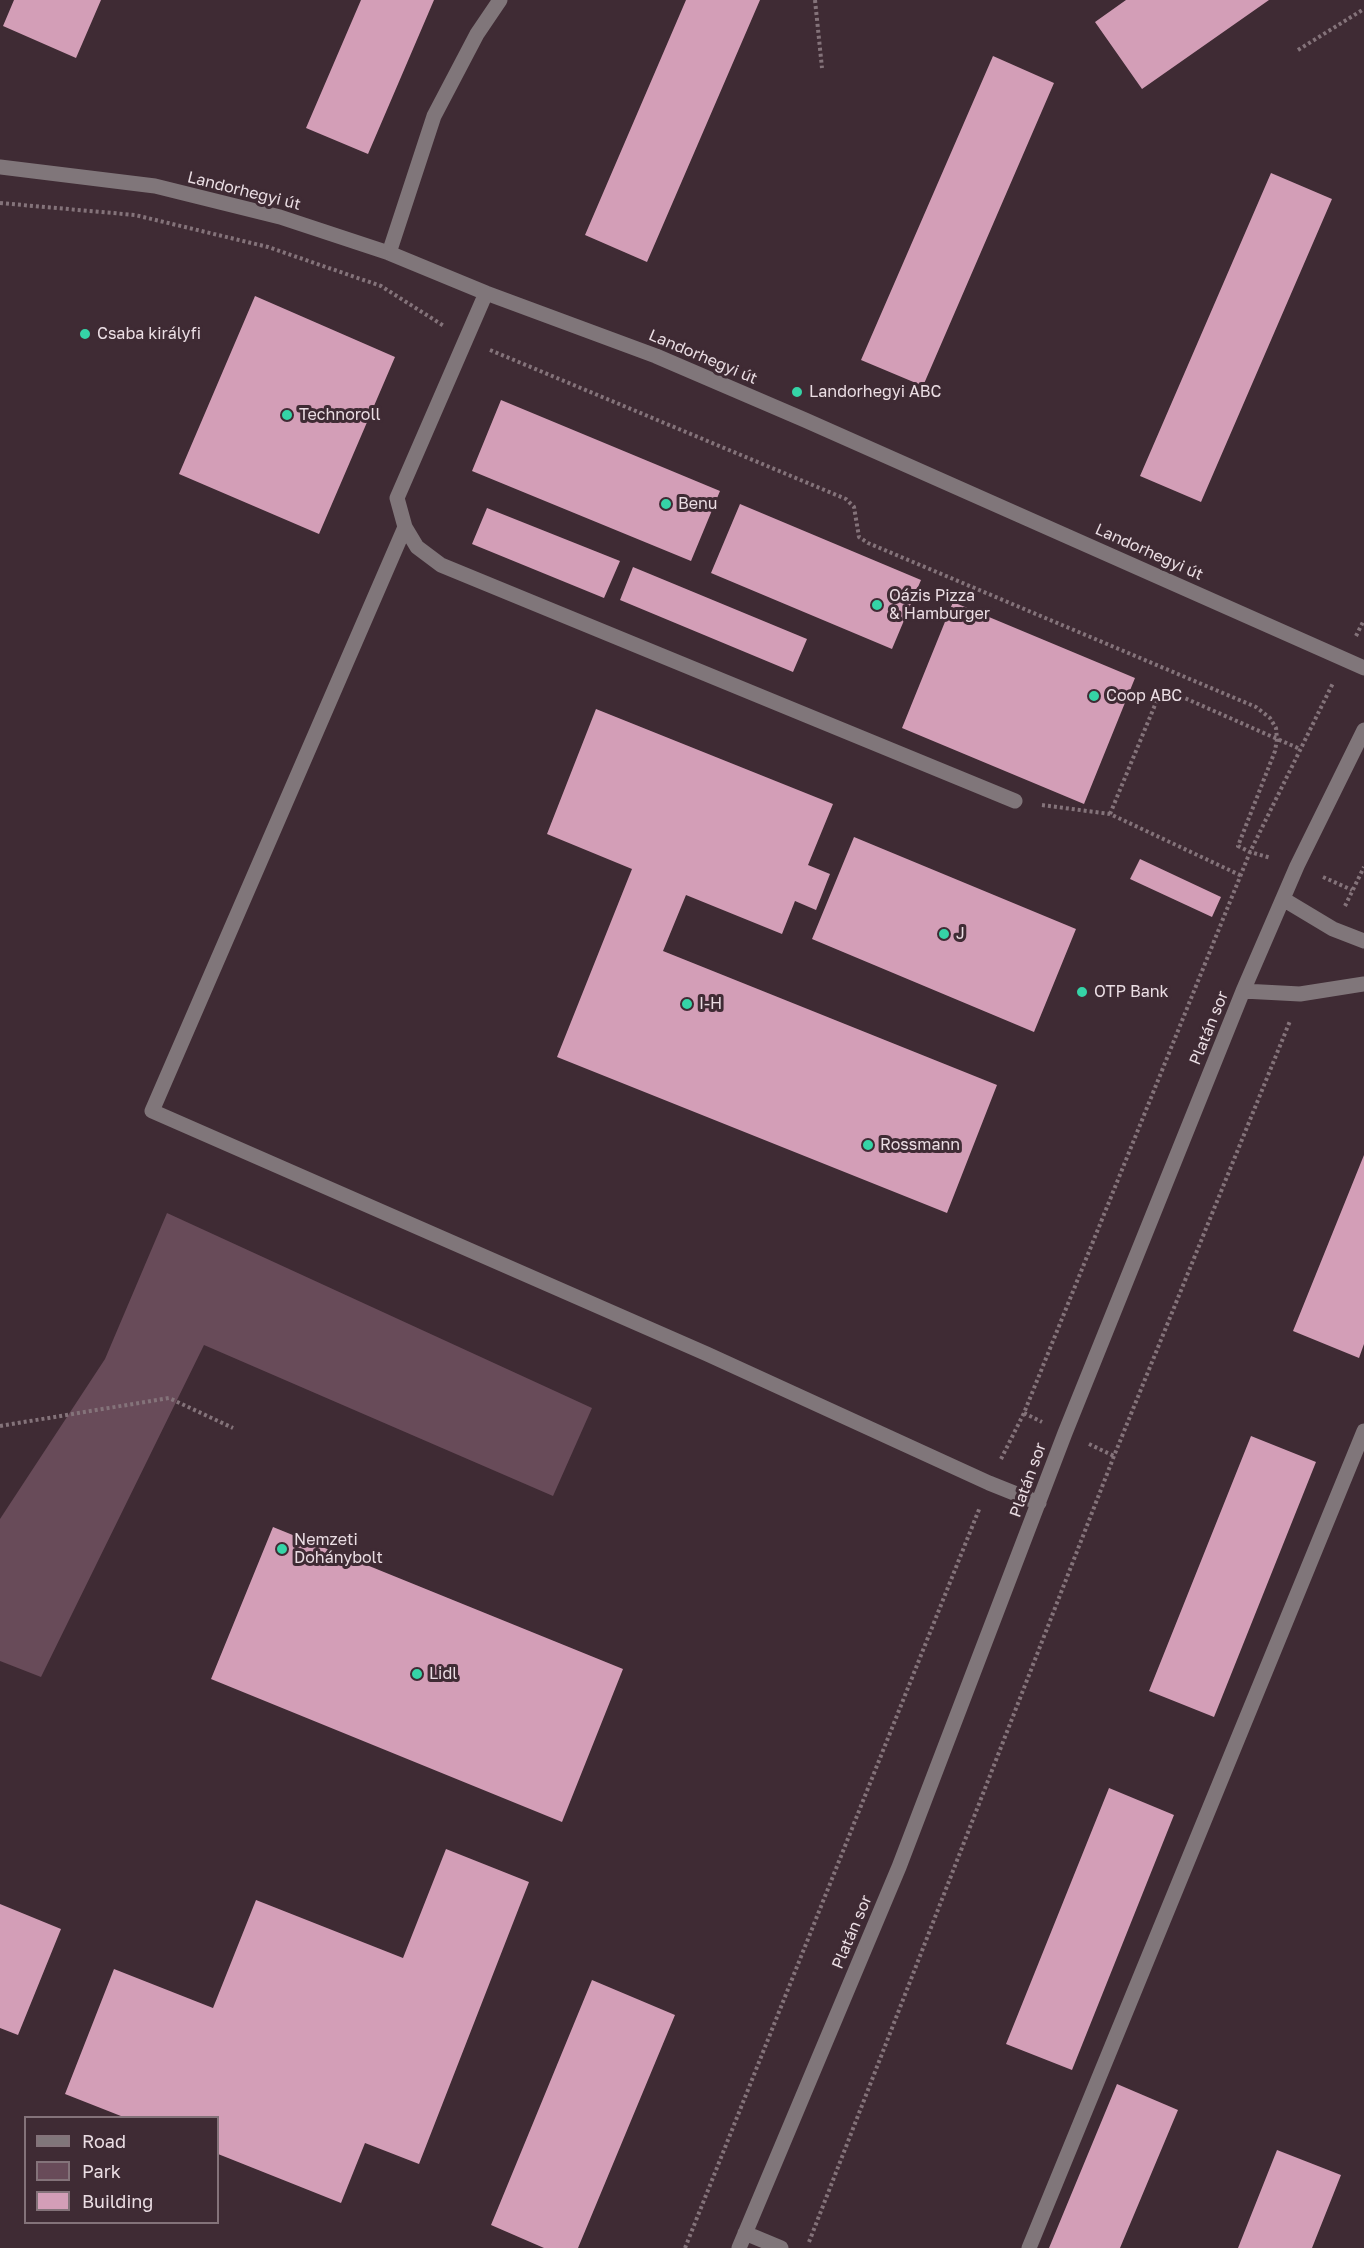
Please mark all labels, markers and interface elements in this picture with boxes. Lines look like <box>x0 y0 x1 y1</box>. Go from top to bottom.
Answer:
street label: Landorhegyi út <box>185 168 303 214</box>
place label: Csaba királyfi <box>97 324 201 344</box>
street label: Landorhegyi út <box>646 325 760 389</box>
marker: Csaba királyfi <box>78 327 92 341</box>
place label: Landorhegyi ABC <box>809 382 941 402</box>
marker: Landorhegyi ABC <box>790 385 804 399</box>
place label: Technoroll <box>299 405 381 425</box>
marker: Technoroll <box>280 408 294 422</box>
place label: Benu <box>678 494 718 514</box>
marker: Benu <box>659 497 673 511</box>
street label: Landorhegyi út <box>1092 520 1206 584</box>
place label: Oázis Pizza & Hamburger <box>889 586 990 624</box>
marker: Oázis Pizza & Hamburger <box>870 598 884 612</box>
place label: Coop ABC <box>1106 686 1182 706</box>
marker: Coop ABC <box>1087 689 1101 703</box>
place label: J <box>956 924 965 944</box>
marker: J <box>937 927 951 941</box>
place label: OTP Bank <box>1094 982 1169 1002</box>
marker: OTP Bank <box>1075 985 1089 999</box>
street label: Platán sor <box>1185 988 1233 1068</box>
place label: I-H <box>699 994 722 1014</box>
marker: I-H <box>680 997 694 1011</box>
place label: Rossmann <box>880 1135 960 1155</box>
marker: Rossmann <box>861 1138 875 1152</box>
street label: Platán sor <box>1006 1440 1050 1520</box>
place label: Nemzeti Dohánybolt <box>294 1530 383 1568</box>
marker: Nemzeti Dohánybolt <box>275 1542 289 1556</box>
place label: Lidl <box>429 1664 457 1684</box>
marker: Lidl <box>410 1667 424 1681</box>
street label: Platán sor <box>828 1892 876 1972</box>
legend <box>24 2116 219 2224</box>
text: Road <box>82 2130 126 2152</box>
text: Park <box>82 2160 121 2182</box>
text: Building <box>82 2190 153 2212</box>

